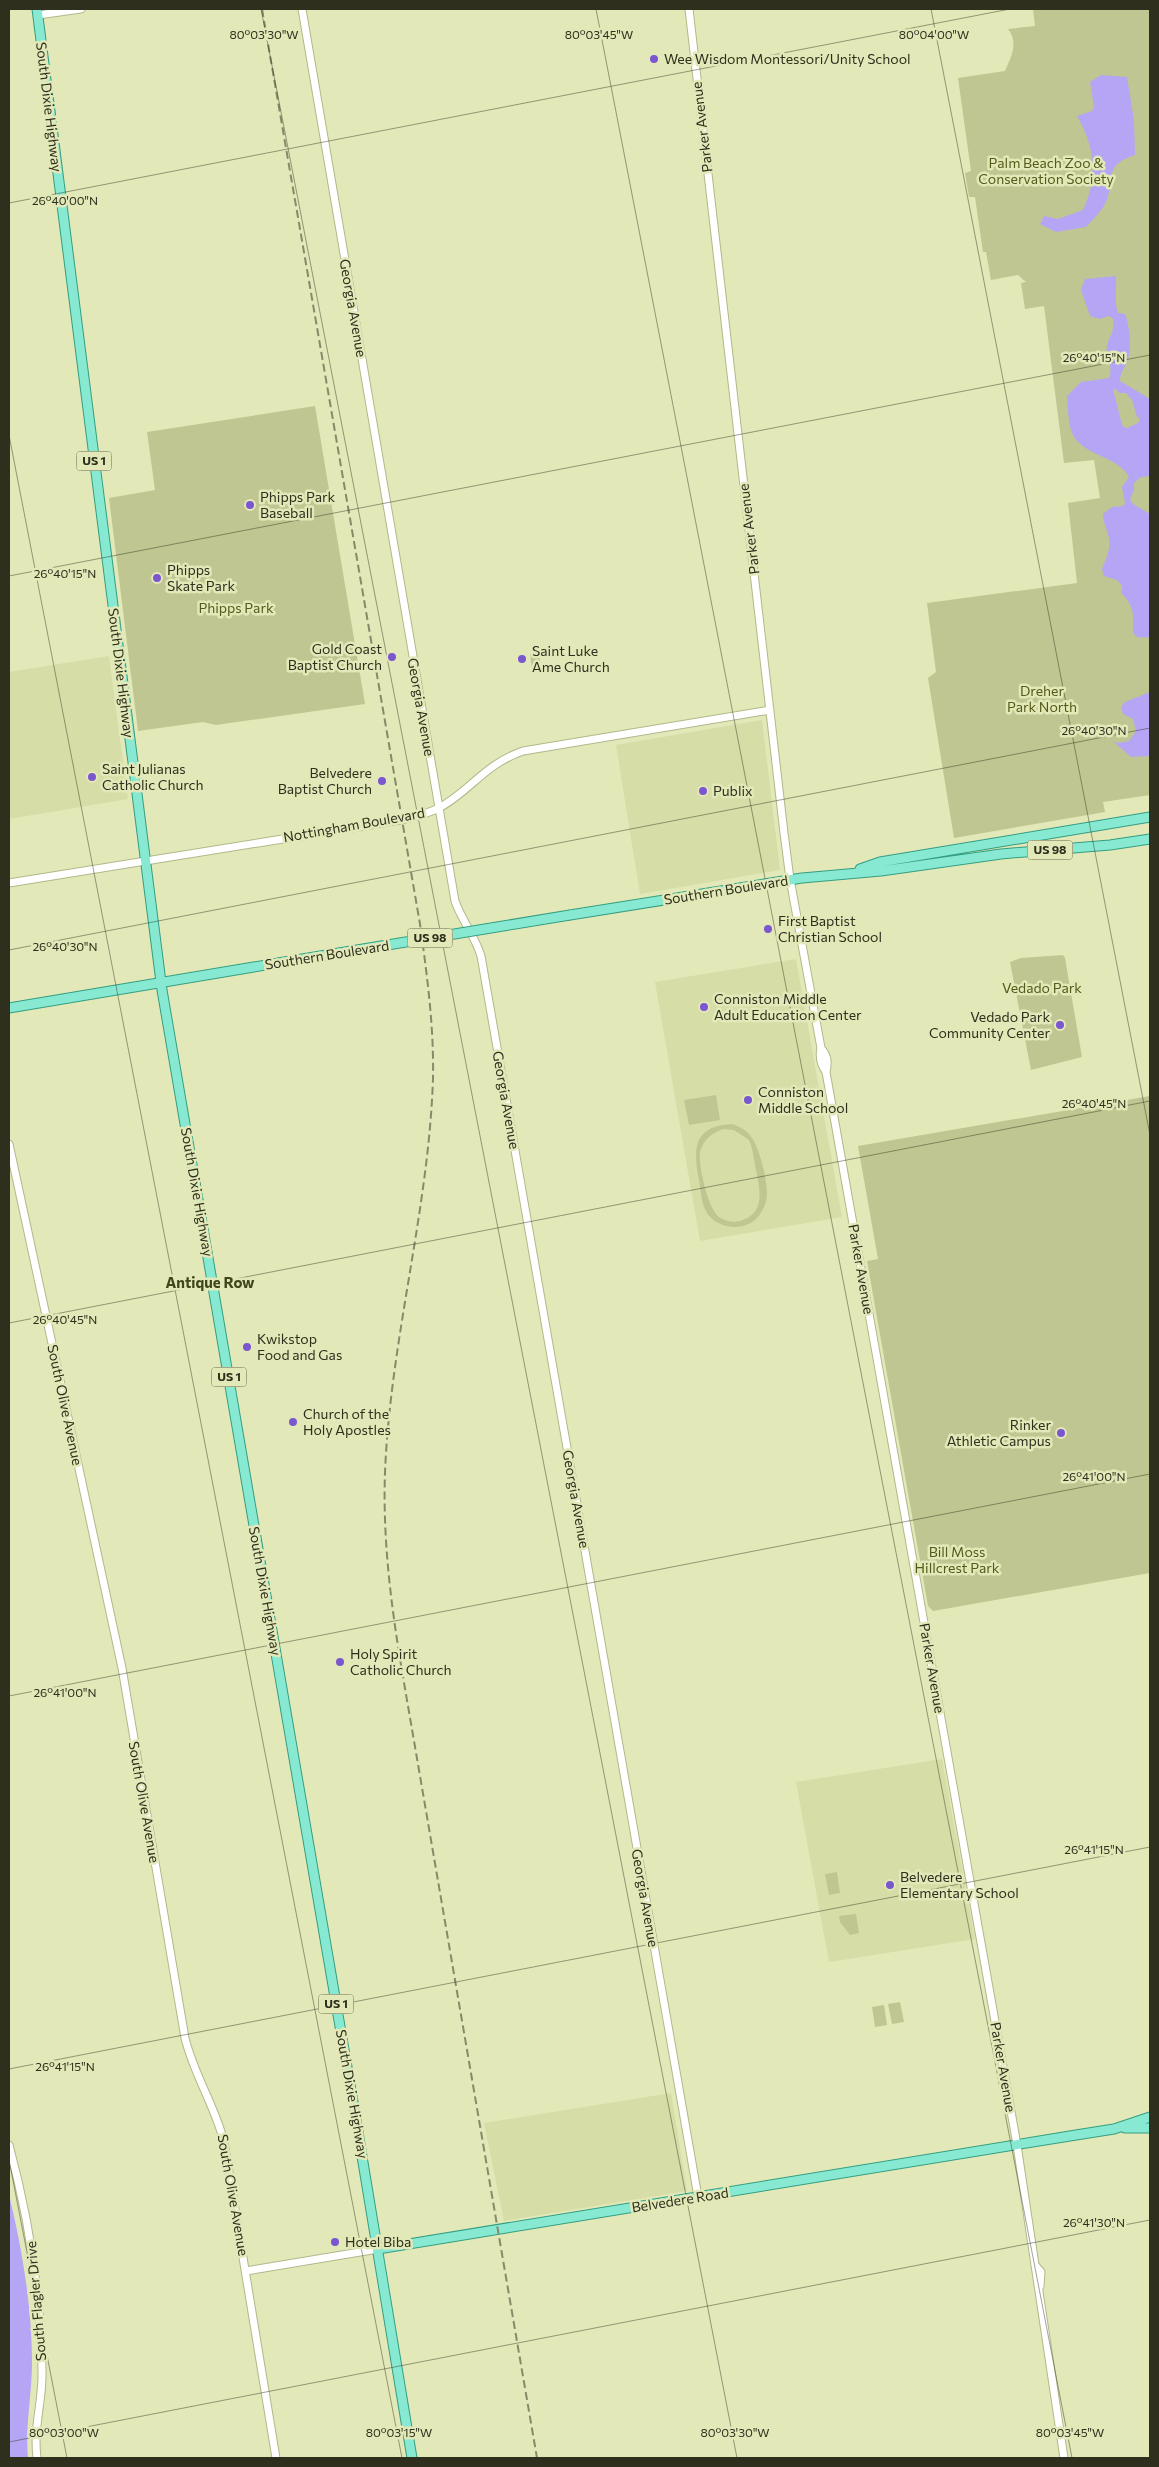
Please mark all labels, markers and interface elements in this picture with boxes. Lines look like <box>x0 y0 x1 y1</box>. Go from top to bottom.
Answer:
text: 80°03'30"W <box>229 27 299 41</box>
text: 80°03'45"W <box>565 27 633 41</box>
text: 80°04'00"W <box>899 27 969 41</box>
street label: South Dixie Highway <box>33 41 66 173</box>
place label: Wee Wisdom Montessori/Unity School <box>664 50 911 67</box>
marker: Wee Wisdom Montessori/Unity School <box>648 53 660 65</box>
street label: Parker Avenue <box>688 81 716 173</box>
park label: Palm Beach Zoo & Conservation Society <box>978 154 1114 187</box>
text: 26°40'00"N <box>32 193 98 207</box>
street label: Georgia Avenue <box>336 257 370 358</box>
text: 26°40'15"N <box>1063 350 1125 364</box>
road number: US 1 <box>76 452 112 471</box>
street label: Parker Avenue <box>735 483 763 575</box>
place label: Phipps Park Baseball <box>260 488 336 521</box>
marker: Phipps Park Baseball <box>244 499 256 511</box>
place label: Phipps Skate Park <box>167 561 236 594</box>
text: 26°40'15"N <box>34 566 96 580</box>
marker: Phipps Skate Park <box>151 572 163 584</box>
park label: Phipps Park <box>198 599 274 616</box>
street label: South Dixie Highway <box>105 607 138 739</box>
place label: Gold Coast Baptist Church <box>288 640 382 673</box>
place label: Saint Luke Ame Church <box>532 642 610 675</box>
marker: Gold Coast Baptist Church <box>386 651 398 663</box>
marker: Saint Luke Ame Church <box>516 653 528 665</box>
street label: Georgia Avenue <box>404 656 438 757</box>
park label: Dreher Park North <box>1007 682 1077 715</box>
text: 26°40'30"N <box>1061 723 1127 737</box>
place label: Saint Julianas Catholic Church <box>102 760 204 793</box>
place label: Belvedere Baptist Church <box>278 764 372 797</box>
marker: Saint Julianas Catholic Church <box>86 771 98 783</box>
marker: Belvedere Baptist Church <box>376 775 388 787</box>
place label: Publix <box>713 782 753 799</box>
marker: Publix <box>697 785 709 797</box>
street label: Nottingham Boulevard <box>282 804 426 845</box>
road number: US 98 <box>1028 840 1072 860</box>
street label: Southern Boulevard <box>663 871 789 908</box>
place label: First Baptist Christian School <box>778 912 882 945</box>
marker: First Baptist Christian School <box>762 923 774 935</box>
road number: US 98 <box>408 928 452 948</box>
street label: Southern Boulevard <box>264 936 390 973</box>
text: 26°40'30"N <box>32 939 98 953</box>
park label: Vedado Park <box>1002 979 1082 996</box>
place label: Conniston Middle Adult Education Center <box>714 990 862 1023</box>
marker: Conniston Middle Adult Education Center <box>698 1001 710 1013</box>
place label: Vedado Park Community Center <box>929 1008 1050 1041</box>
marker: Vedado Park Community Center <box>1054 1019 1066 1031</box>
street label: Georgia Avenue <box>489 1049 523 1150</box>
place label: Conniston Middle School <box>758 1083 848 1116</box>
marker: Conniston Middle School <box>742 1094 754 1106</box>
text: 26°40'45"N <box>1062 1096 1126 1110</box>
street label: South Dixie Highway <box>178 1126 217 1258</box>
street label: Parker Avenue <box>845 1222 878 1315</box>
district label: Antique Row <box>165 1273 255 1291</box>
text: 26°40'45"N <box>33 1312 97 1326</box>
place label: Kwikstop Food and Gas <box>257 1330 342 1363</box>
marker: Kwikstop Food and Gas <box>241 1341 253 1353</box>
street label: South Olive Avenue <box>44 1343 87 1467</box>
road number: US 1 <box>212 1368 246 1386</box>
place label: Church of the Holy Apostles <box>303 1405 391 1438</box>
marker: Church of the Holy Apostles <box>287 1416 299 1428</box>
place label: Rinker Athletic Campus <box>947 1416 1051 1449</box>
marker: Rinker Athletic Campus <box>1055 1427 1067 1439</box>
street label: Georgia Avenue <box>559 1448 593 1549</box>
text: 26°41'00"N <box>1062 1469 1126 1483</box>
street label: South Dixie Highway <box>246 1525 285 1657</box>
park label: Bill Moss Hillcrest Park <box>915 1543 1000 1576</box>
street label: Parker Avenue <box>916 1621 949 1714</box>
place label: Holy Spirit Catholic Church <box>350 1645 452 1678</box>
marker: Holy Spirit Catholic Church <box>334 1656 346 1668</box>
text: 26°41'00"N <box>33 1685 97 1699</box>
street label: South Olive Avenue <box>125 1740 164 1864</box>
text: 26°41'15"N <box>1064 1842 1124 1856</box>
street label: Georgia Avenue <box>628 1847 662 1948</box>
place label: Belvedere Elementary School <box>900 1868 1019 1901</box>
marker: Belvedere Elementary School <box>884 1879 896 1891</box>
road number: US 1 <box>318 1995 354 2014</box>
street label: Parker Avenue <box>987 2020 1020 2113</box>
street label: South Dixie Highway <box>333 2028 372 2160</box>
text: 26°41'15"N <box>35 2059 95 2073</box>
street label: South Olive Avenue <box>214 2133 253 2257</box>
street label: Belvedere Road <box>630 2183 730 2216</box>
text: 26°41'30"N <box>1063 2215 1125 2229</box>
place label: Hotel Biba <box>345 2233 411 2250</box>
marker: Hotel Biba <box>329 2236 341 2248</box>
street label: South Flagler Drive <box>22 2240 49 2362</box>
text: 80°03'00"W <box>29 2425 99 2439</box>
text: 80°03'15"W <box>366 2425 432 2439</box>
text: 80°03'30"W <box>700 2425 770 2439</box>
text: 80°03'45"W <box>1036 2425 1104 2439</box>

